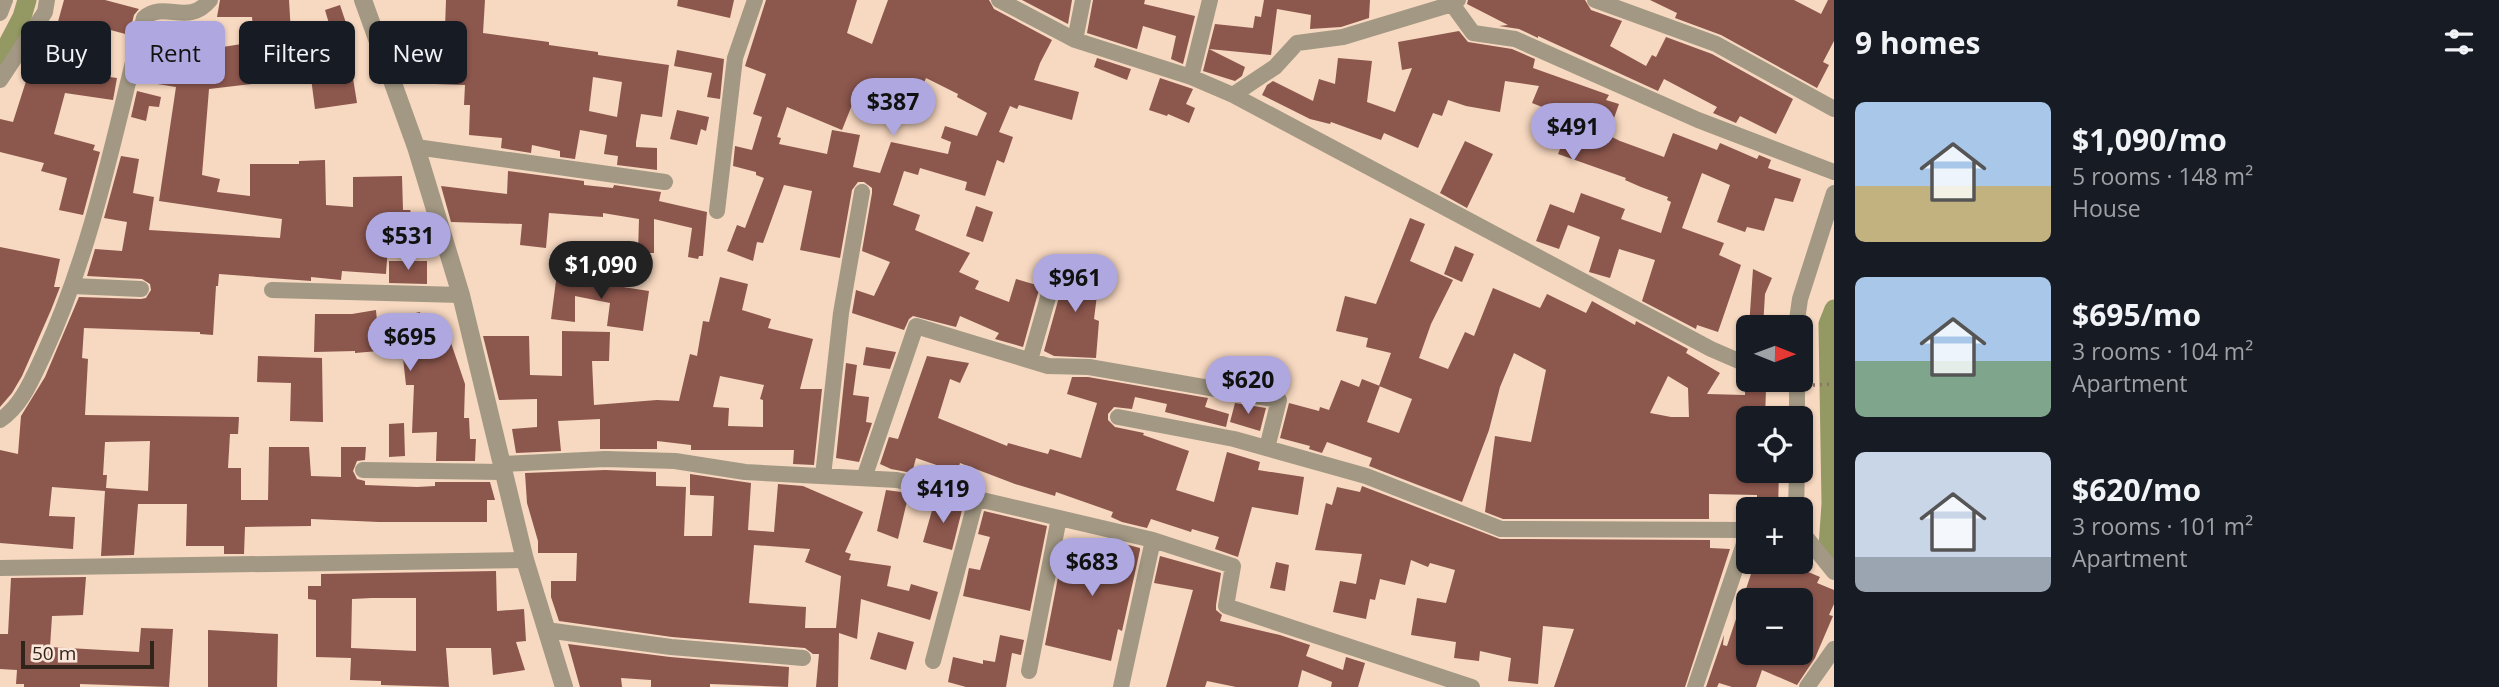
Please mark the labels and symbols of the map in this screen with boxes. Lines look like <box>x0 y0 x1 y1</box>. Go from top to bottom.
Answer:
pin: $387 <box>852 78 934 138</box>
pin: $491 <box>1532 104 1614 163</box>
pin: $531 <box>367 212 449 272</box>
pin: $1,090 <box>544 242 658 301</box>
pin: $961 <box>1034 254 1116 314</box>
pin: $695 <box>369 314 451 373</box>
north arrow <box>1736 315 1813 392</box>
pin: $620 <box>1207 356 1289 416</box>
pin: $419 <box>902 466 984 525</box>
pin: $683 <box>1051 538 1133 598</box>
scale bar <box>21 638 154 670</box>

